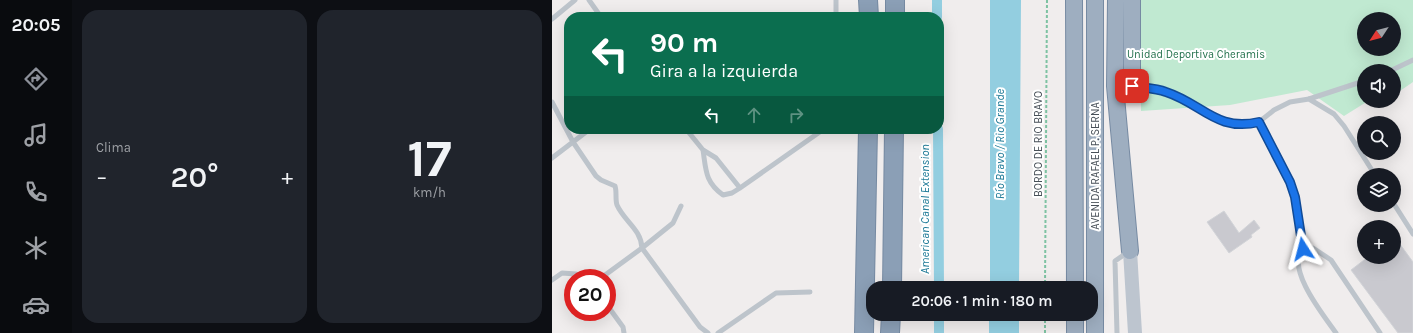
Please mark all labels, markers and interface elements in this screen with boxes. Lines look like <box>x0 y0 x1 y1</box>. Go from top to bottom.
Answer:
north arrow <box>1357 12 1401 56</box>
map controls <box>1357 12 1401 264</box>
text: 20:05 <box>12 14 61 36</box>
text: 90 m <box>650 26 718 59</box>
icon: left <box>584 28 636 80</box>
park label: Unidad Deportiva Cheramis <box>1127 48 1265 61</box>
text: Gira a la izquierda <box>650 60 798 82</box>
button: sound <box>1357 64 1401 108</box>
icon: directions <box>22 65 50 93</box>
pin <box>1115 69 1149 103</box>
icon: arrive <box>1121 75 1143 97</box>
water label: Río Bravo / Rio Grande <box>993 88 1007 199</box>
street label: BORDO DE RIO BRAVO <box>1032 91 1045 197</box>
street label: AVENIDA RAFAEL P. SERNA <box>1089 101 1102 230</box>
icon: left <box>701 104 723 126</box>
icon: ahead <box>743 104 765 126</box>
icon: right <box>785 104 807 126</box>
button: search <box>1357 116 1401 160</box>
icon: music <box>22 121 50 149</box>
text: 17 <box>407 128 452 189</box>
text: Clima <box>96 140 131 155</box>
water label: American Canal Extension <box>918 144 932 274</box>
text: 20° <box>171 159 218 195</box>
text: − <box>96 164 108 190</box>
text: + <box>281 164 293 190</box>
button: layers <box>1357 168 1401 212</box>
icon: phone <box>22 178 50 206</box>
text: km/h <box>413 185 446 200</box>
button: + <box>1357 220 1401 264</box>
position arrow <box>1282 228 1324 270</box>
icon: climate <box>22 234 50 262</box>
speed limit sign: 20 <box>564 269 616 321</box>
icon: car <box>22 291 50 319</box>
text: 20:06 · 1 min · 180 m <box>912 292 1052 310</box>

